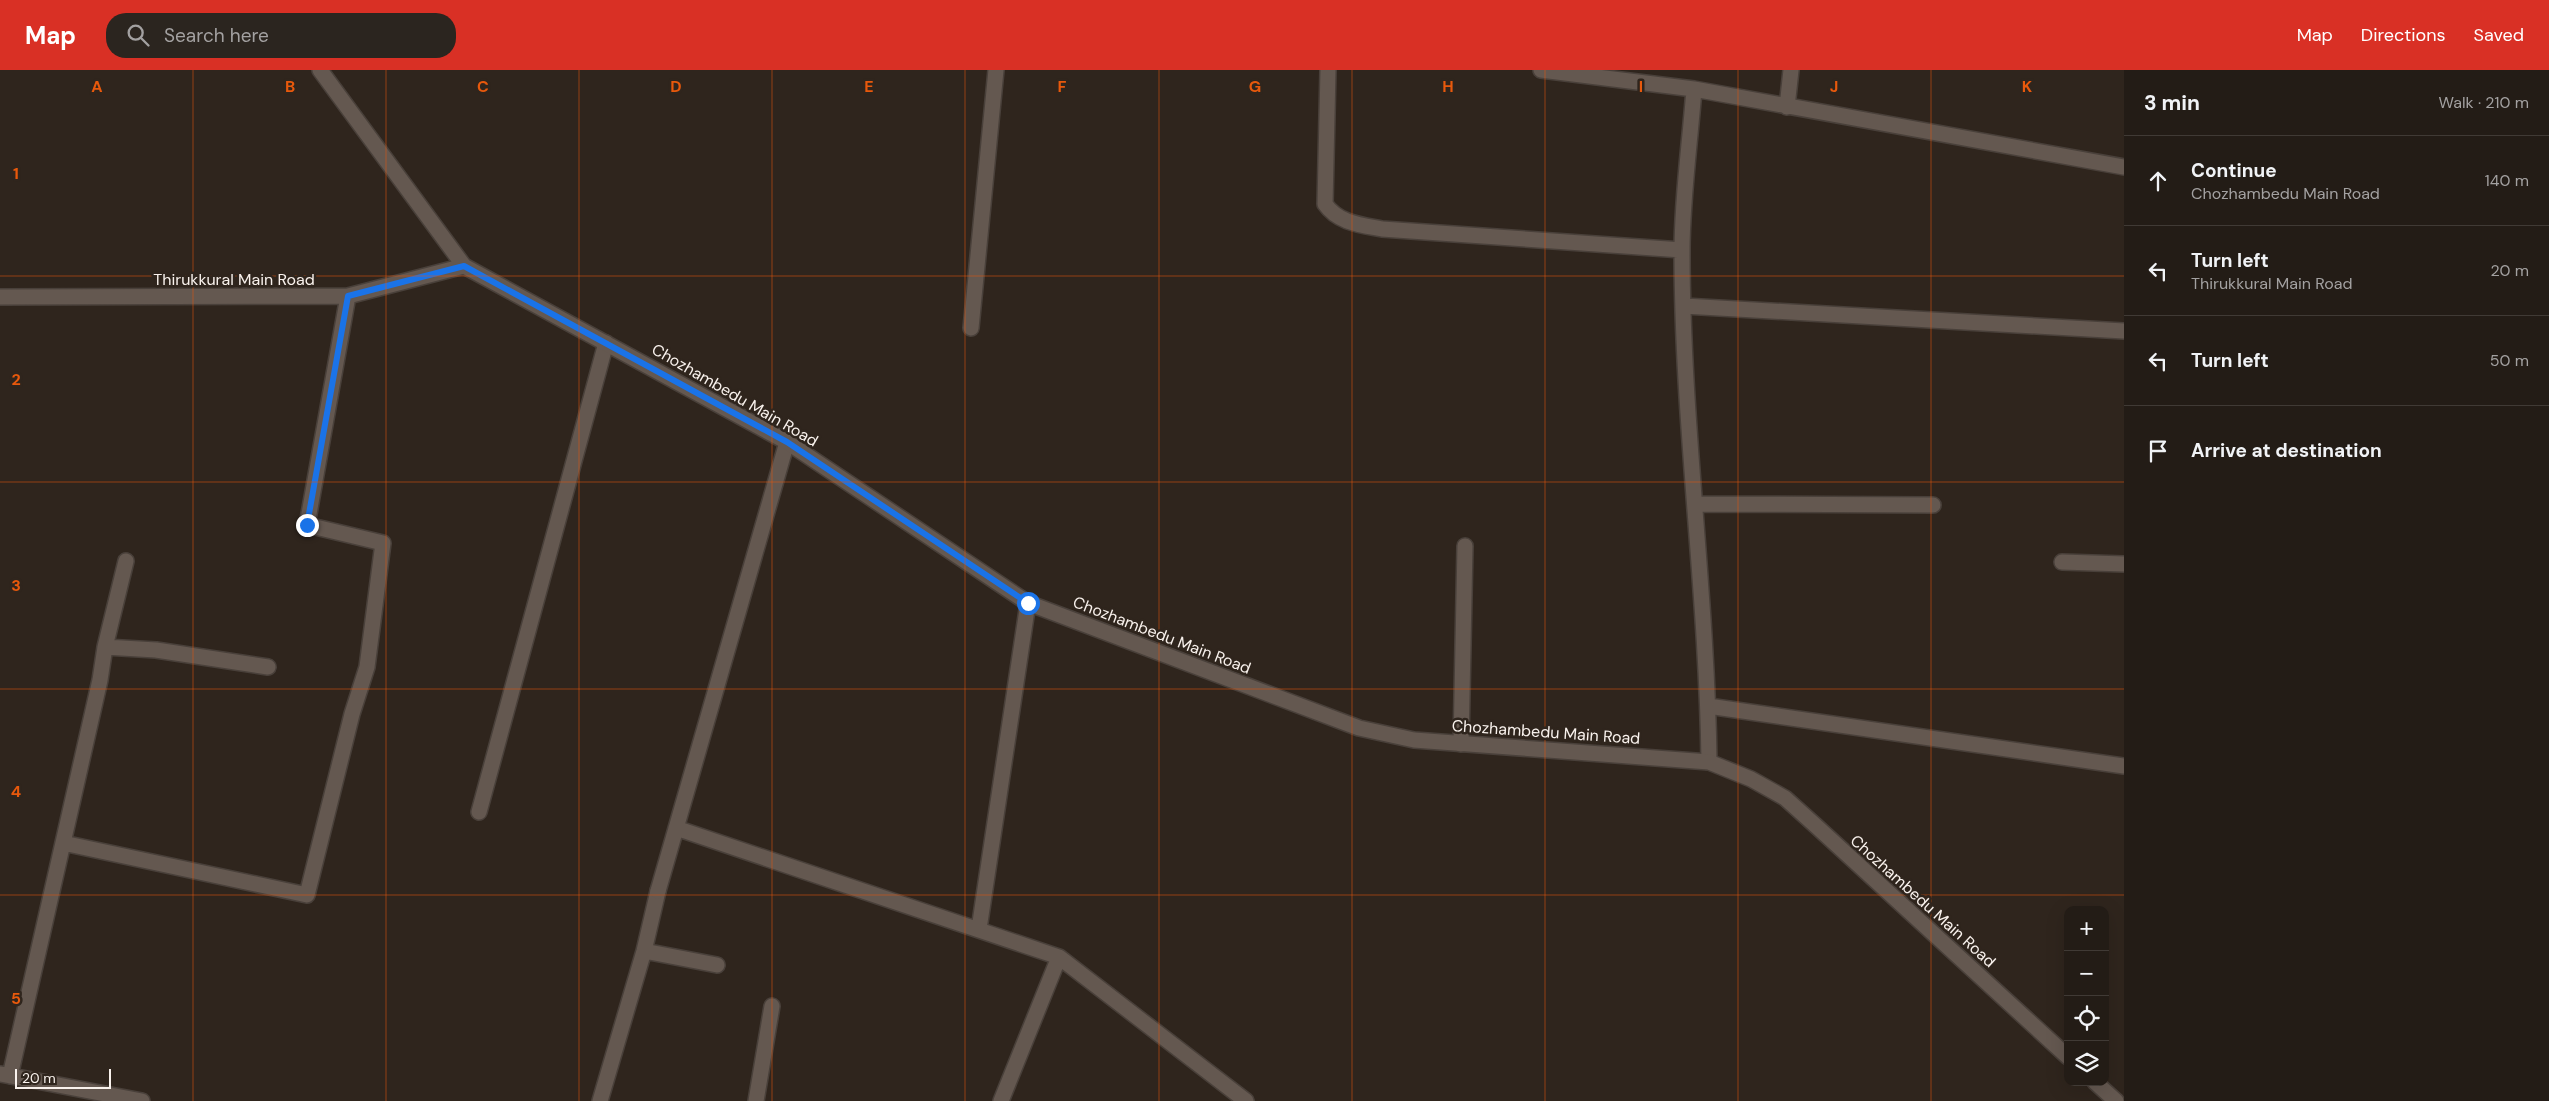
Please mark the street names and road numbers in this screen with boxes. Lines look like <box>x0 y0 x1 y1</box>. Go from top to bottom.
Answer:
street label: Thirukkural Main Road <box>153 269 315 290</box>
street label: Chozhambedu Main Road <box>648 339 822 451</box>
street label: Chozhambedu Main Road <box>1070 591 1254 679</box>
street label: Chozhambedu Main Road <box>1451 715 1641 749</box>
street label: Chozhambedu Main Road <box>1846 830 2000 972</box>

